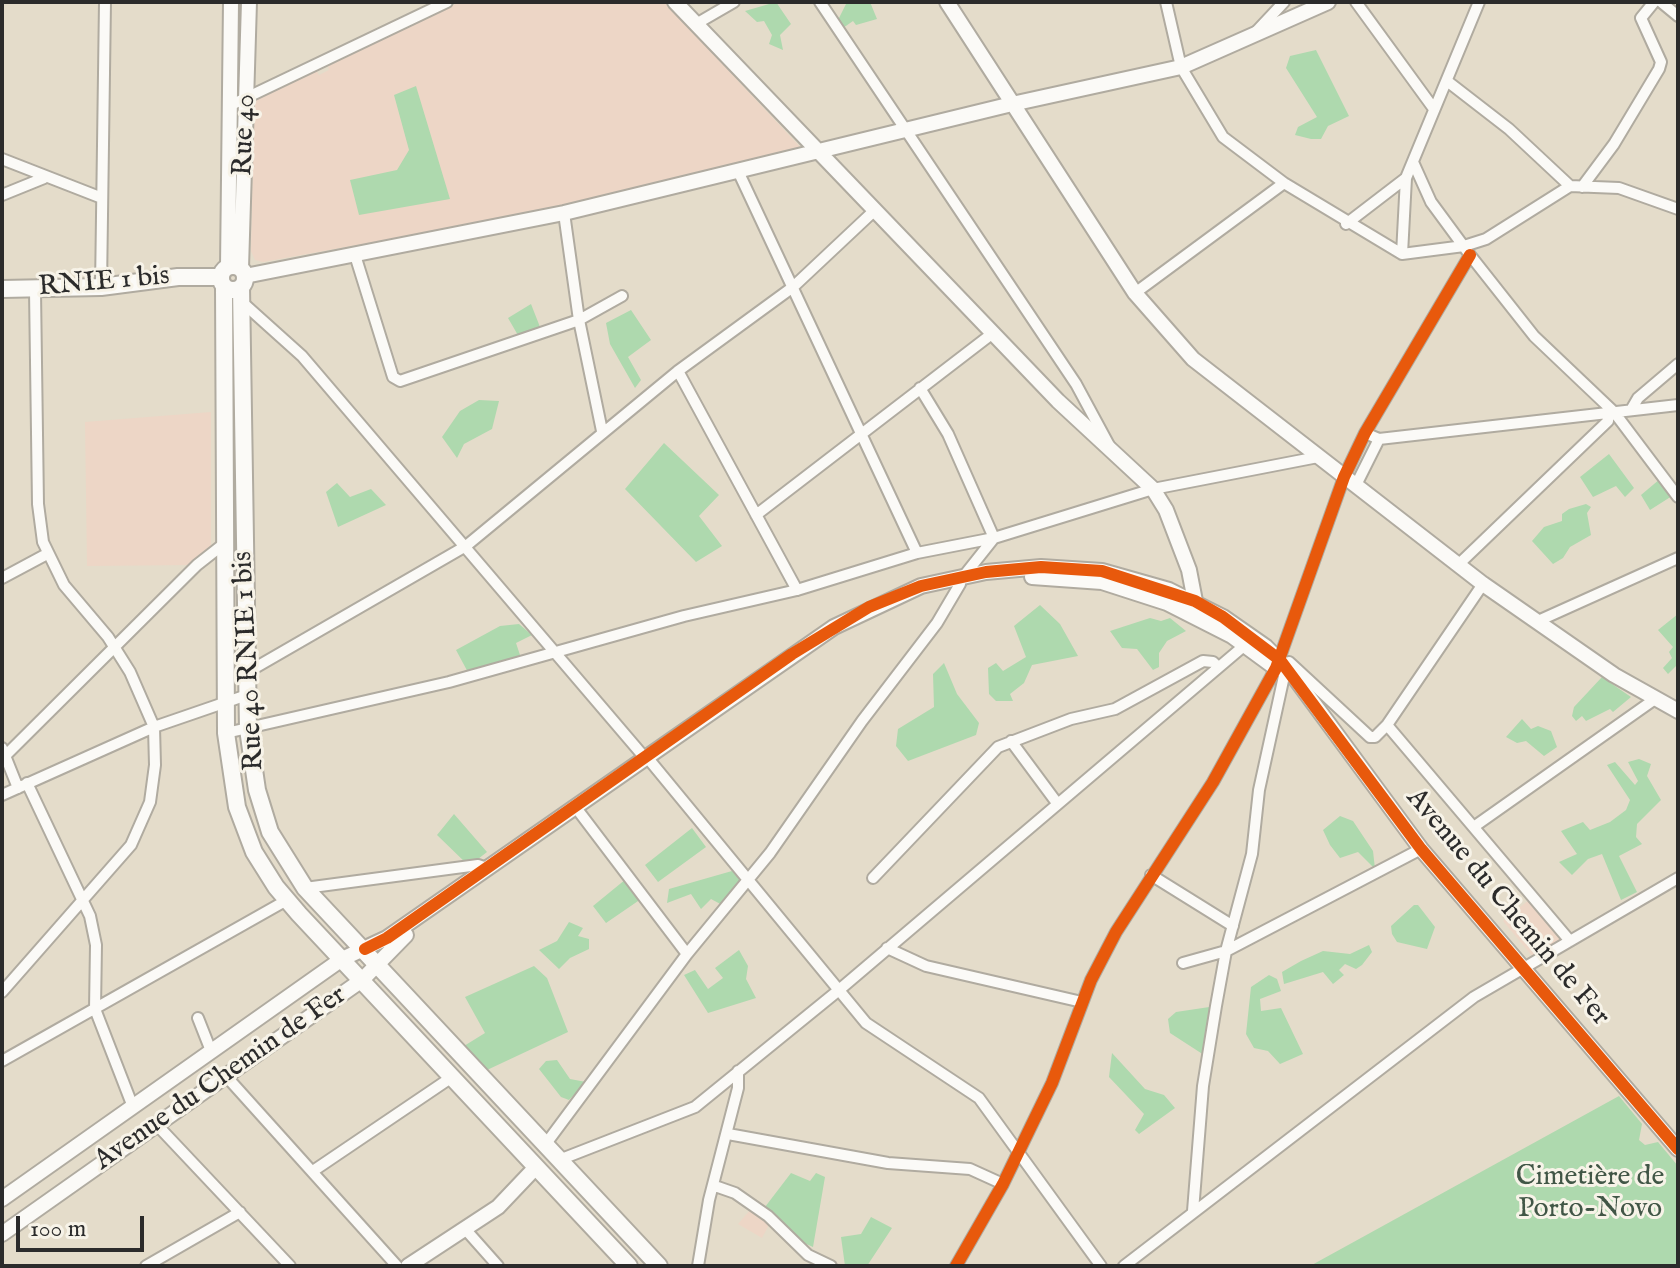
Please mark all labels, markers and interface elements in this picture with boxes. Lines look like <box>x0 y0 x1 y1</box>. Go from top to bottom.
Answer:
street label: Rue 40 <box>228 93 264 177</box>
street label: RNIE 1 bis <box>37 261 171 305</box>
street label: Rue 40 RNIE 1 bis <box>227 550 273 772</box>
street label: Avenue du Chemin de Fer <box>1398 782 1616 1034</box>
street label: Avenue du Chemin de Fer <box>89 979 353 1179</box>
park label: Cimetière de Porto-Novo <box>1516 1161 1664 1227</box>
scale bar <box>20 1200 148 1250</box>
text: 100 m <box>30 1214 86 1245</box>

